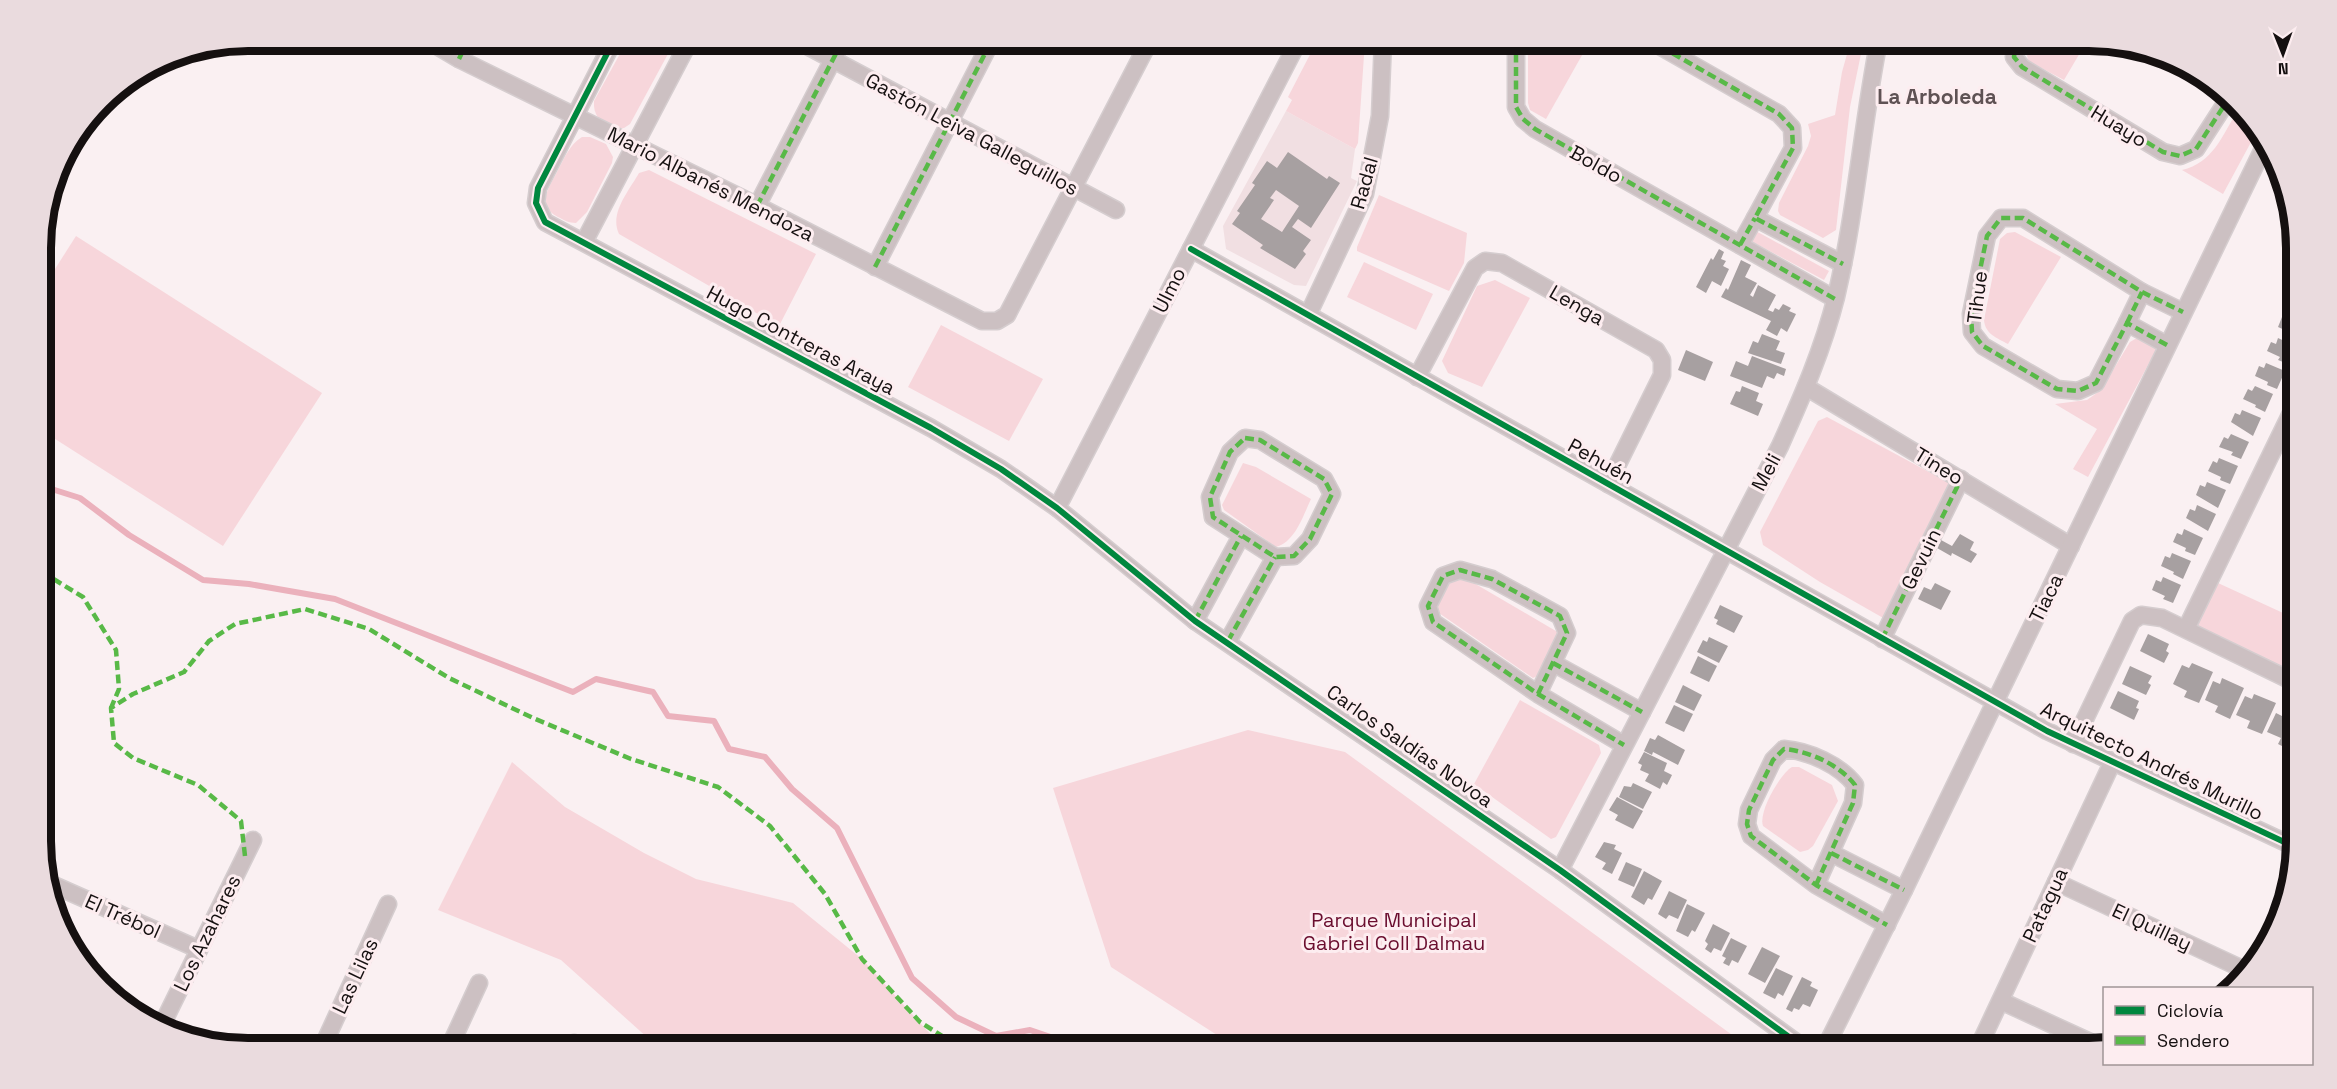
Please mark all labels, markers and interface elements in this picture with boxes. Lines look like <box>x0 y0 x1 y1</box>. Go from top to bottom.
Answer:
north arrow <box>2253 24 2313 84</box>
text: N <box>2278 58 2289 79</box>
street label: Gastón Leiva Galleguillos <box>861 67 1083 201</box>
district label: La Arboleda <box>1877 83 1997 110</box>
street label: Huayo <box>2086 99 2152 153</box>
street label: Mario Albanés Mendoza <box>603 121 819 247</box>
street label: Boldo <box>1565 139 1627 189</box>
street label: Radal <box>1344 154 1384 212</box>
street label: Ulmo <box>1147 263 1191 317</box>
street label: Tihue <box>1961 269 1993 325</box>
street label: Hugo Contreras Araya <box>702 279 900 401</box>
street label: Lenga <box>1545 279 1609 331</box>
street label: Pehuén <box>1563 432 1639 490</box>
street label: Tineo <box>1910 441 1968 491</box>
street label: Meli <box>1745 449 1787 495</box>
street label: Gevuin <box>1895 524 1947 594</box>
street label: Tiaca <box>2023 569 2069 627</box>
street label: Carlos Saldías Novoa <box>1322 679 1498 813</box>
street label: Arquitecto Andrés Murillo <box>2036 696 2268 826</box>
street label: Patagua <box>2016 863 2074 947</box>
street label: Los Azahares <box>168 870 246 996</box>
street label: El Trébol <box>81 888 165 944</box>
street label: El Quillay <box>2108 897 2196 957</box>
park label: Parque Municipal Gabriel Coll Dalmau <box>1303 907 1485 956</box>
street label: Las Lilas <box>326 934 384 1018</box>
legend <box>2103 987 2313 1065</box>
text: Ciclovía <box>2157 999 2223 1022</box>
text: Sendero <box>2157 1029 2230 1052</box>

